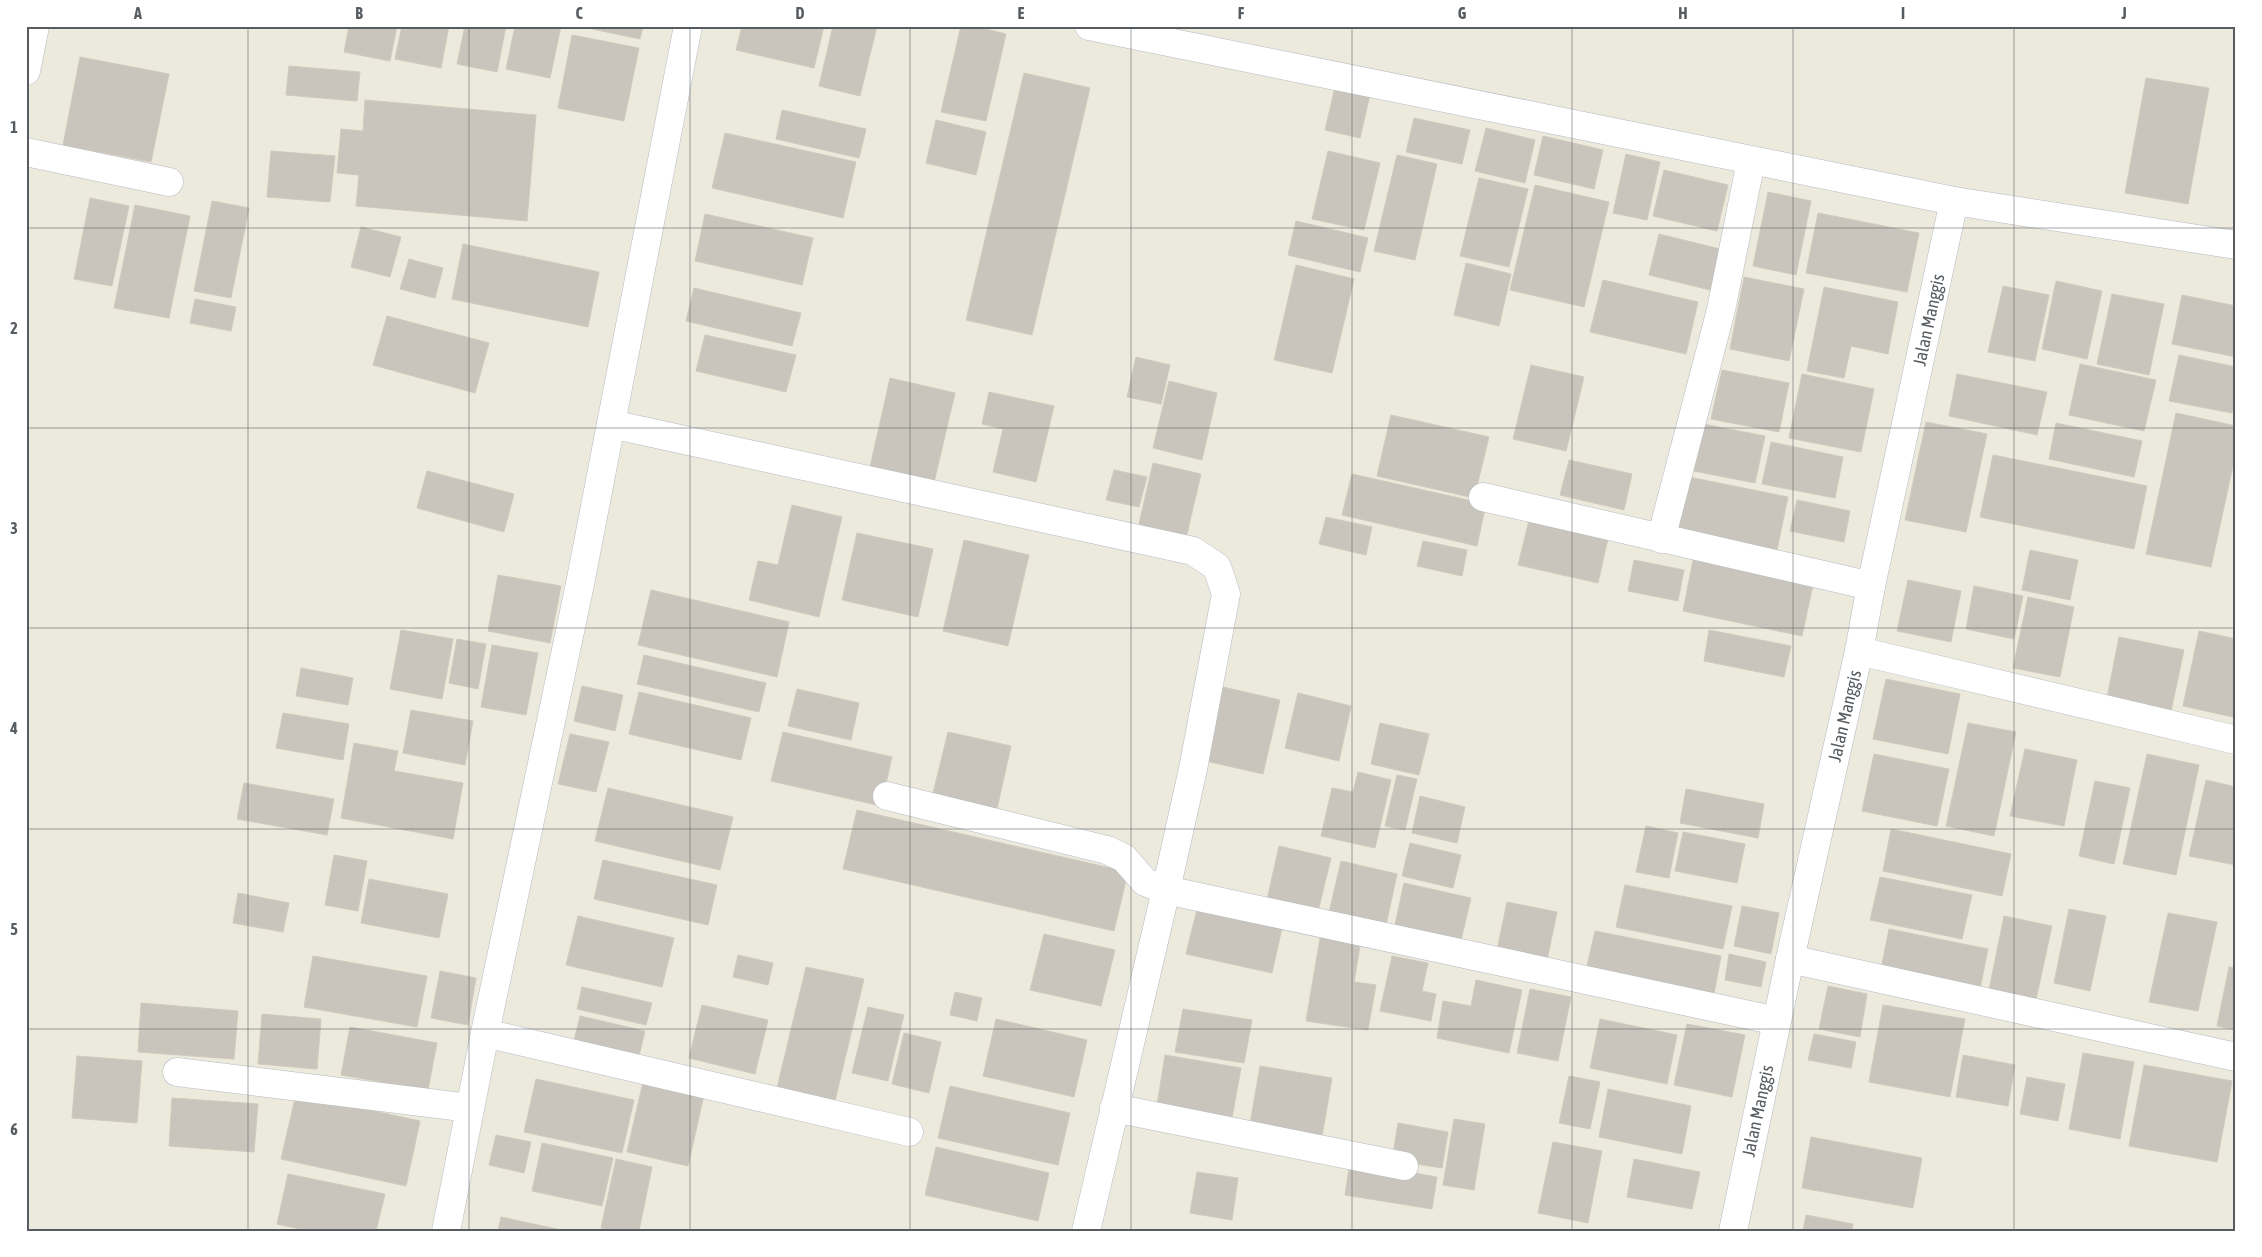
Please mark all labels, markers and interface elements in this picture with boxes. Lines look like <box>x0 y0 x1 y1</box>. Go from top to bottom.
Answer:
text: A <box>133 4 142 22</box>
text: B <box>355 4 363 22</box>
text: C <box>575 4 583 22</box>
text: D <box>796 4 805 22</box>
text: E <box>1018 4 1025 22</box>
text: F <box>1238 4 1245 22</box>
text: G <box>1458 4 1467 22</box>
text: H <box>1678 4 1688 22</box>
text: I <box>1901 4 1905 22</box>
text: J <box>2120 4 2127 22</box>
text: 1 <box>10 118 18 136</box>
street label: Jalan Manggis <box>1909 272 1948 368</box>
text: 2 <box>10 319 18 337</box>
text: 3 <box>10 519 18 537</box>
street label: Jalan Manggis <box>1824 668 1865 764</box>
text: 4 <box>9 719 18 737</box>
text: 5 <box>10 920 18 938</box>
street label: Jalan Manggis <box>1738 1063 1777 1159</box>
text: 6 <box>10 1120 18 1138</box>

